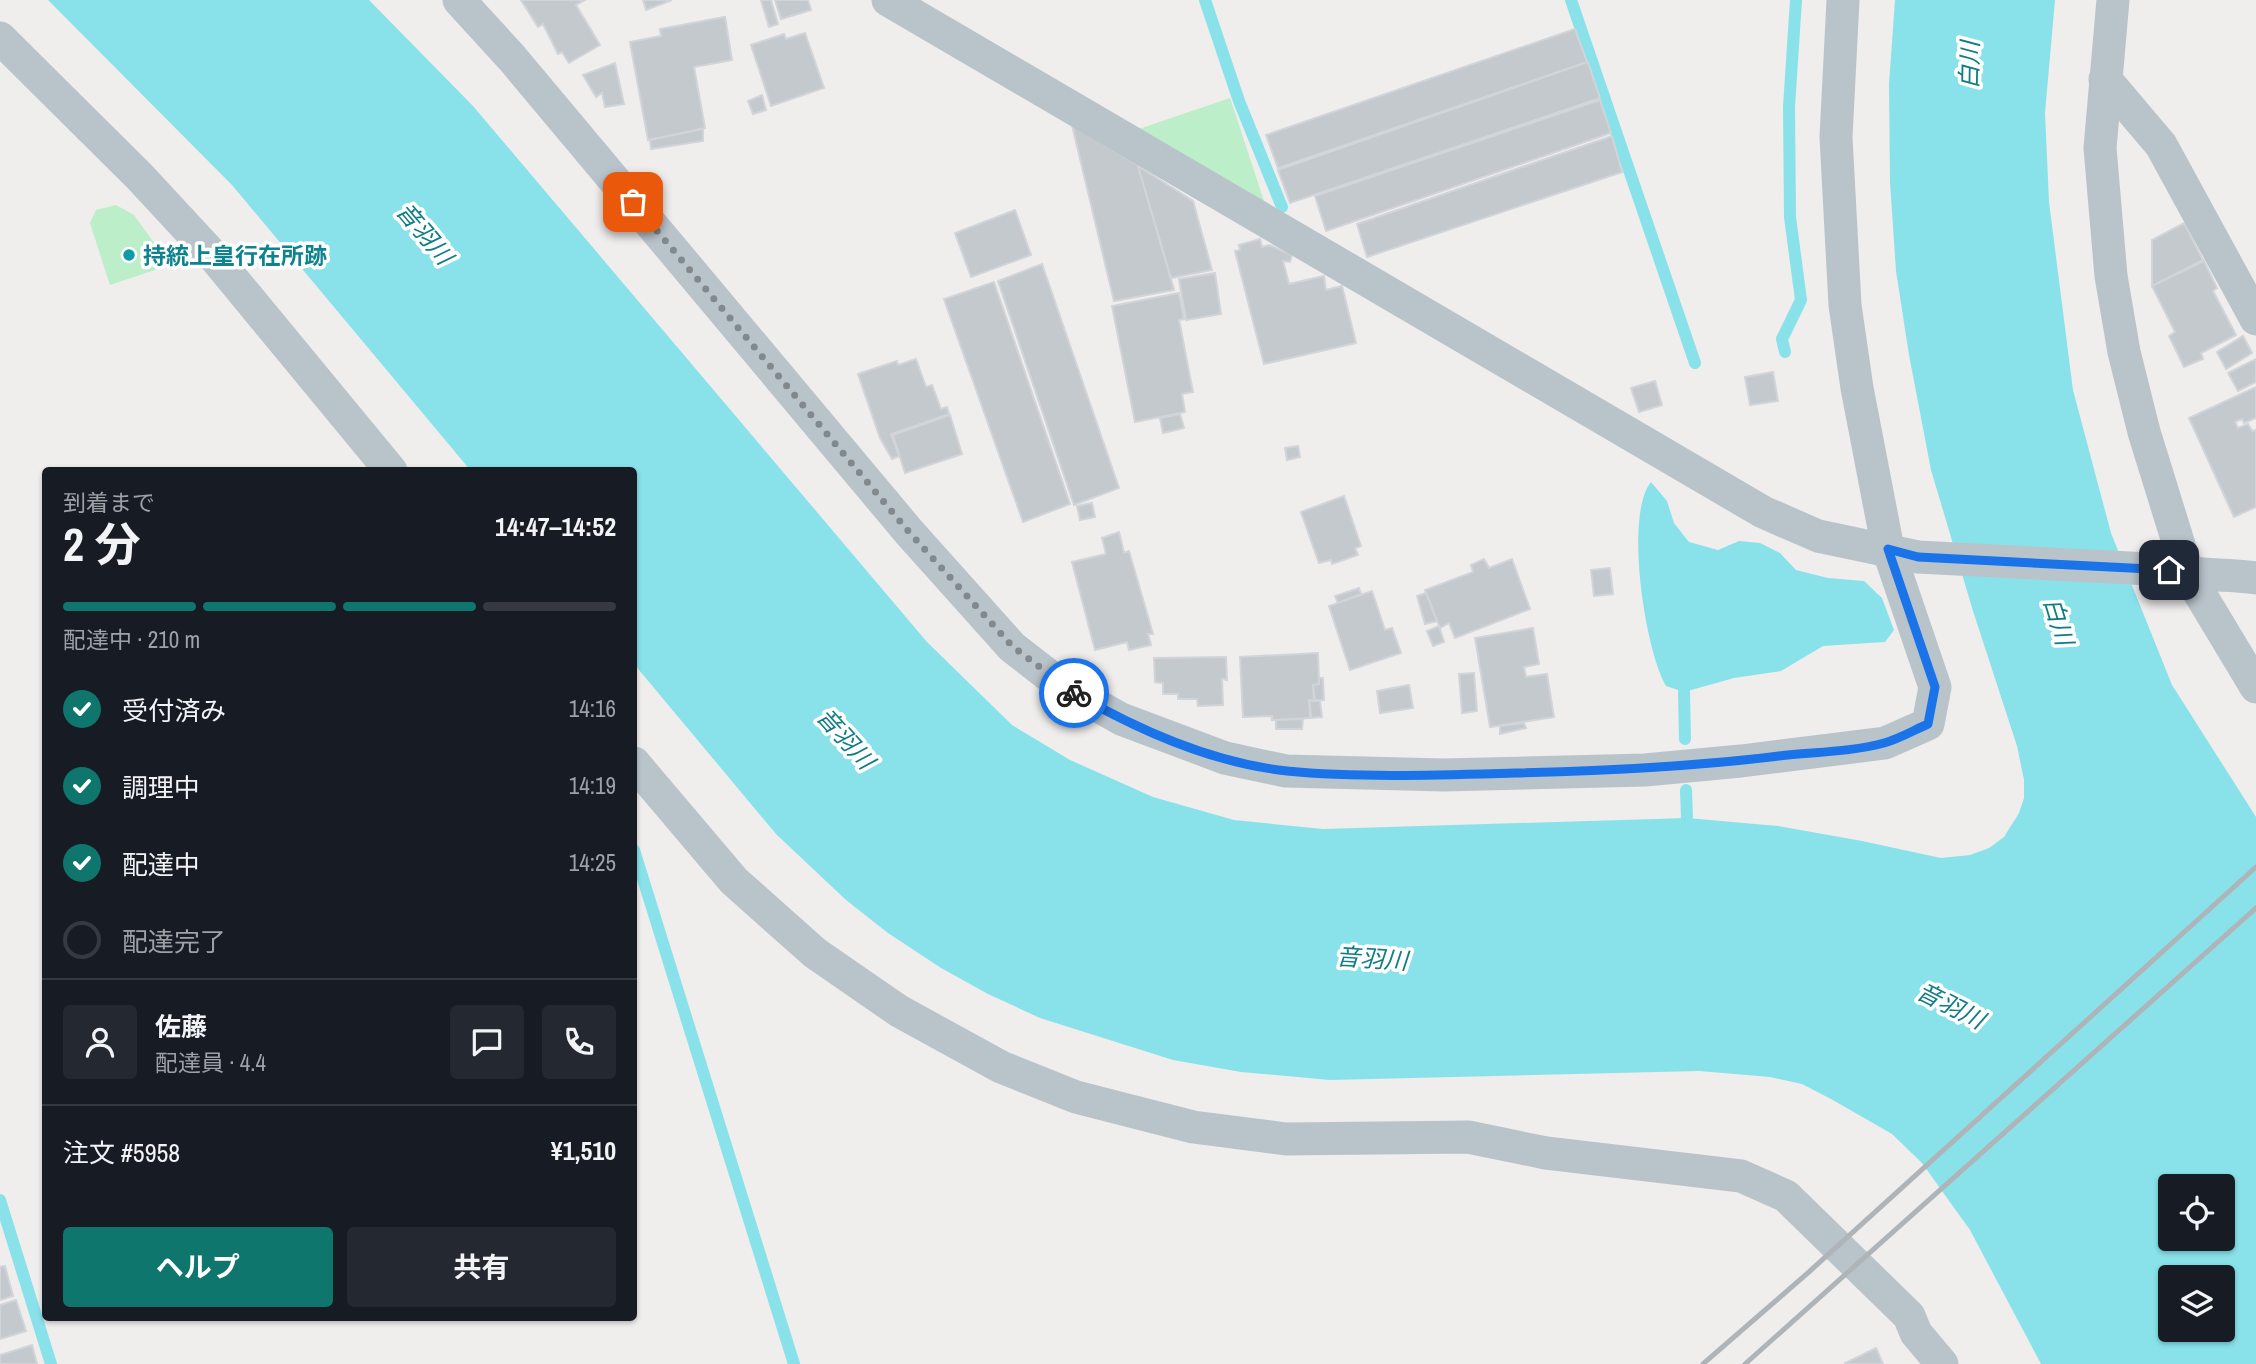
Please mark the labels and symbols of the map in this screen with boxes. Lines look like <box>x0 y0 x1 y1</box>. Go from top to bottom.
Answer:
water label: 白川 <box>1953 38 1985 89</box>
pin <box>603 172 663 232</box>
water label: 音羽川 <box>390 195 462 273</box>
place label: 持統上皇行在所跡 <box>143 240 327 271</box>
marker: 持統上皇行在所跡 <box>121 247 137 263</box>
pin <box>2139 540 2199 600</box>
water label: 白川 <box>2037 593 2082 651</box>
courier <box>1039 658 1109 728</box>
water label: 音羽川 <box>810 701 884 778</box>
water label: 音羽川 <box>1335 940 1412 977</box>
water label: 音羽川 <box>1912 974 1993 1037</box>

